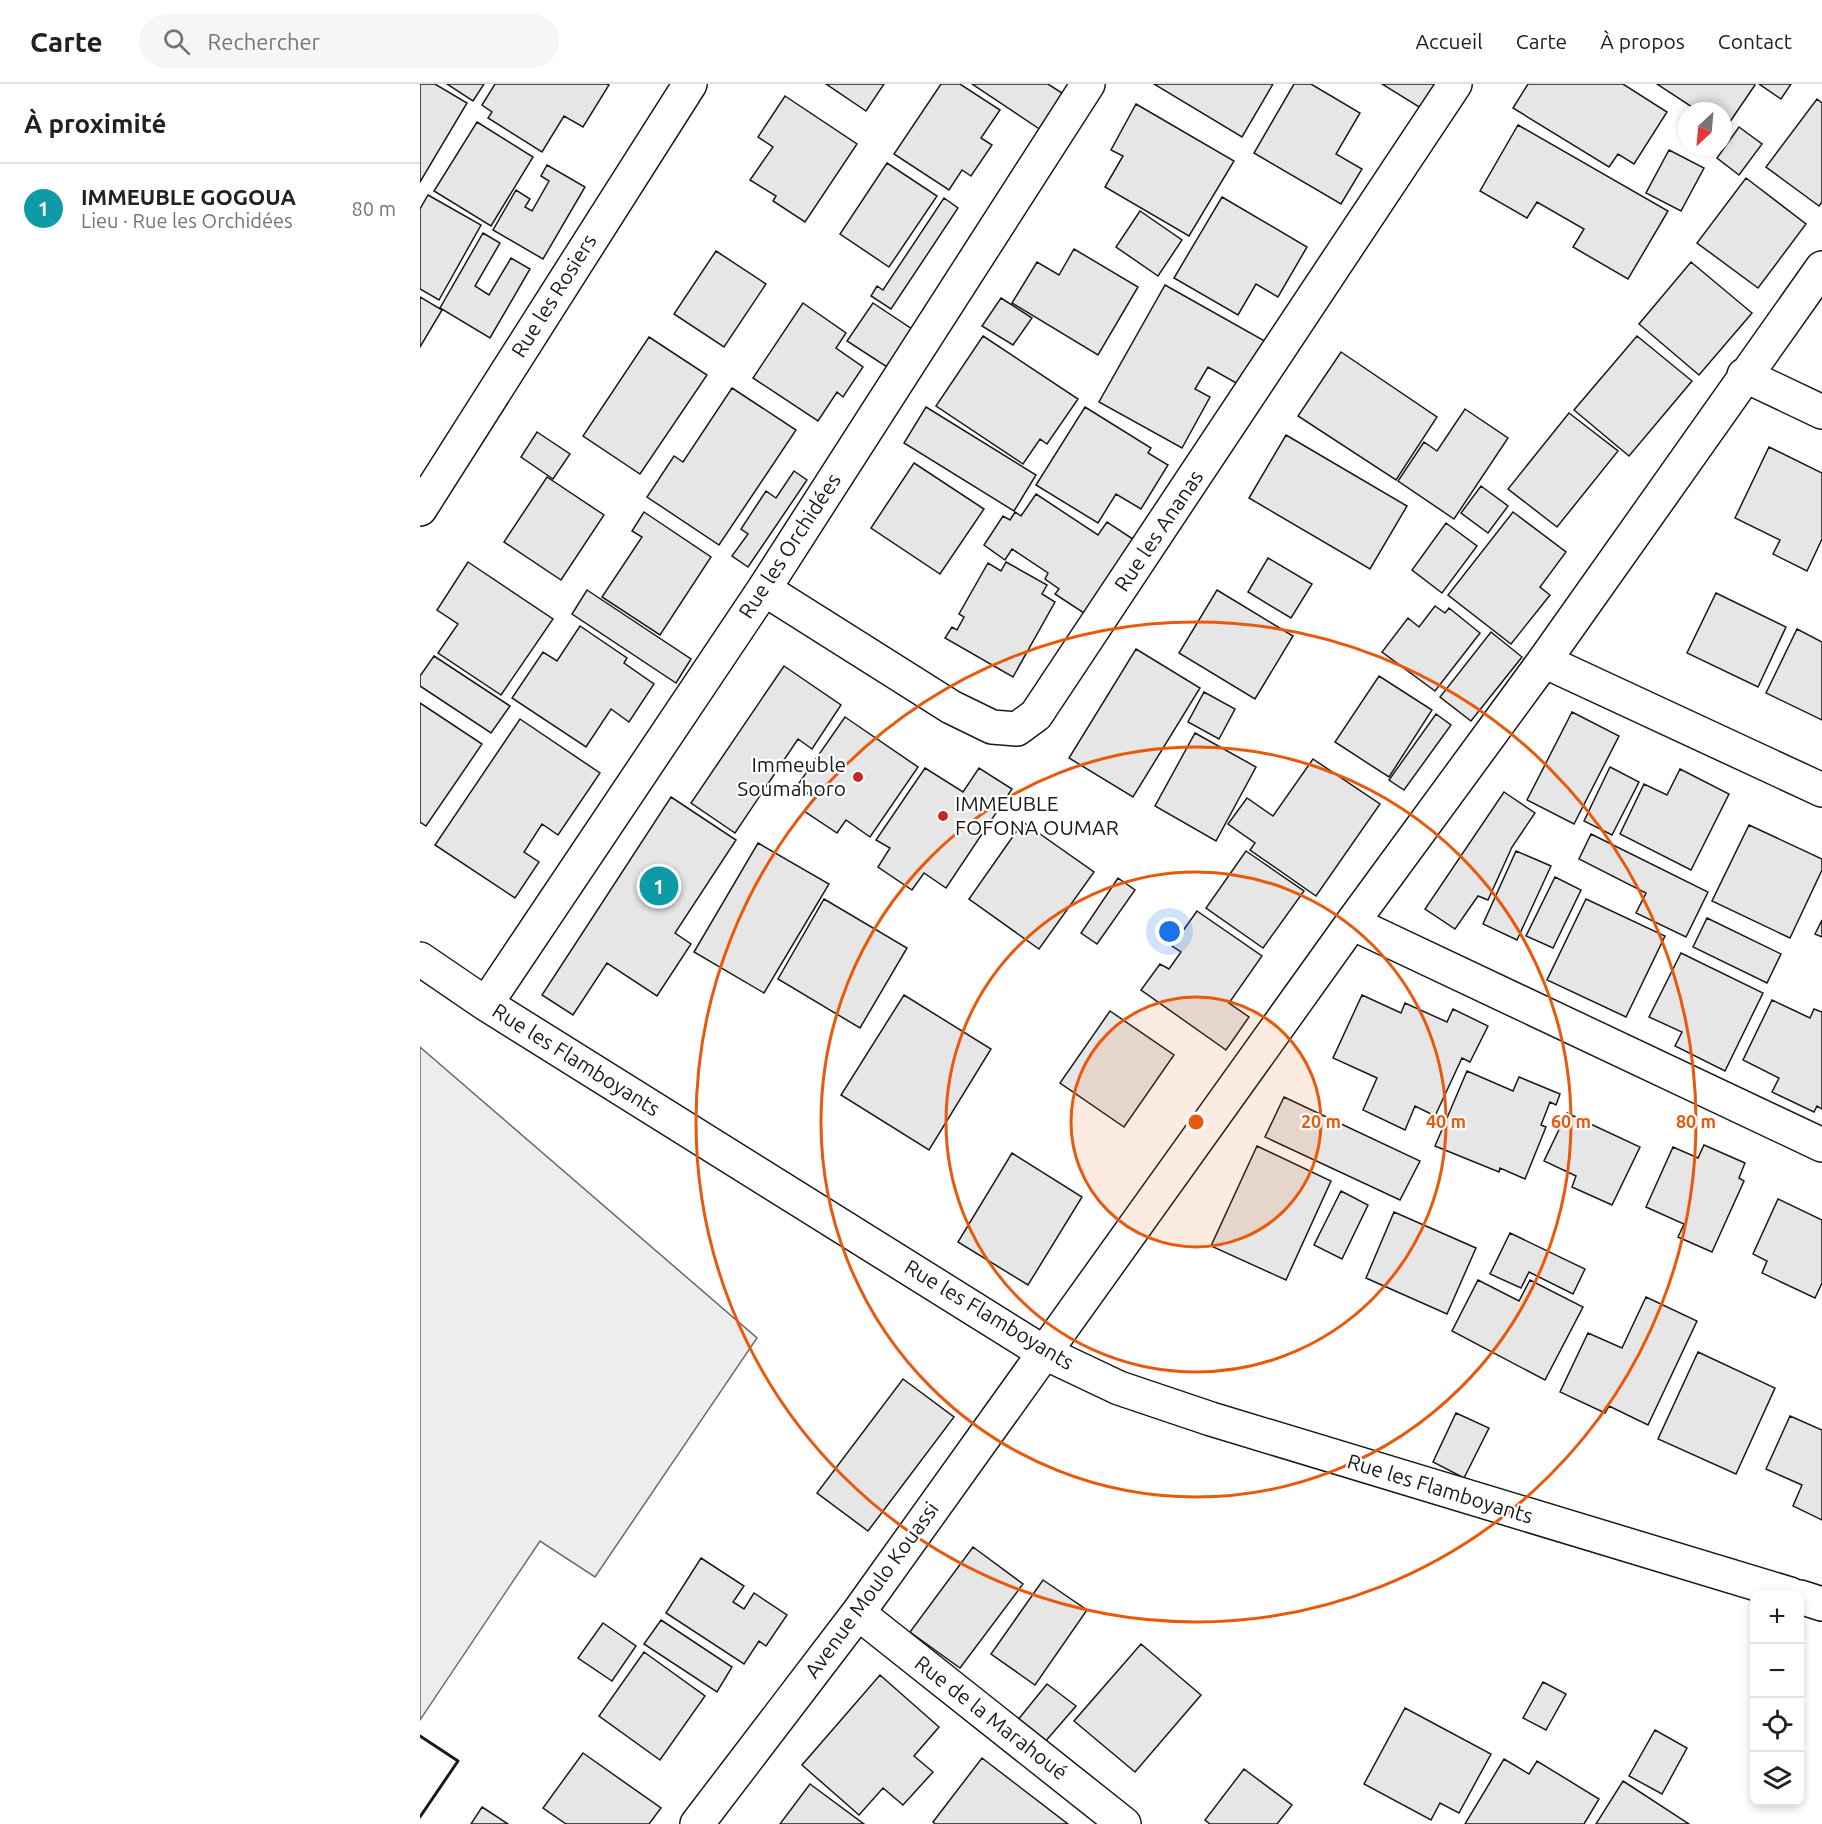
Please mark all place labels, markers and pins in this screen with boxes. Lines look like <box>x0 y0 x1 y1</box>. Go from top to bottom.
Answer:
place label: Immeuble Soumahoro <box>737 752 846 800</box>
marker: Immeuble Soumahoro <box>851 770 865 784</box>
place label: IMMEUBLE FOFONA OUMAR <box>955 791 1119 839</box>
marker: IMMEUBLE FOFONA OUMAR <box>936 809 950 823</box>
pin: 1 <box>640 864 678 908</box>
centre of rings <box>1186 1112 1206 1132</box>

